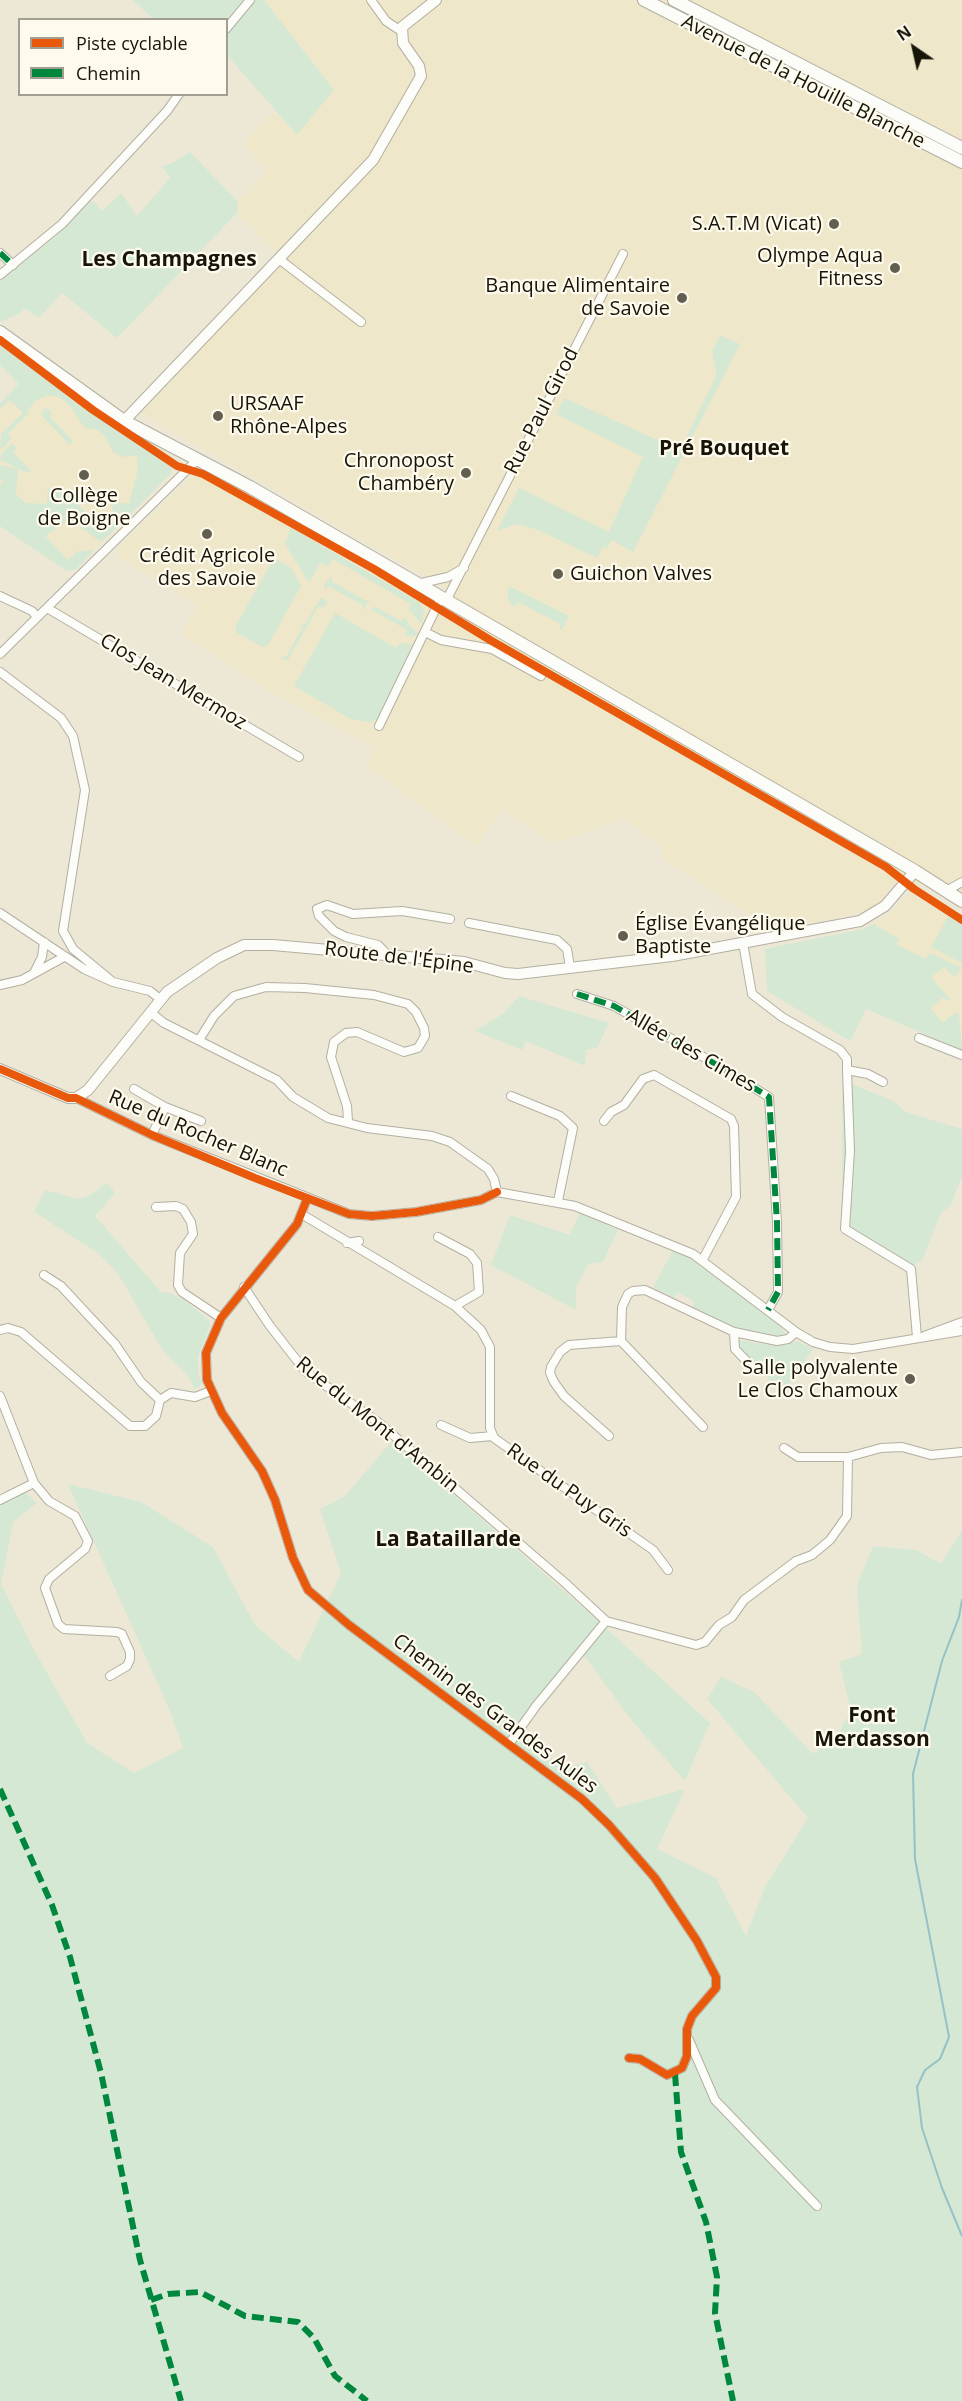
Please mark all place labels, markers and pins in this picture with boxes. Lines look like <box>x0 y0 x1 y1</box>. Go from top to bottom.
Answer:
place label: S.A.T.M (Vicat) <box>692 212 822 236</box>
marker: S.A.T.M (Vicat) <box>827 217 841 231</box>
place label: Olympe Aqua Fitness <box>757 244 883 291</box>
marker: Olympe Aqua Fitness <box>888 261 902 275</box>
place label: Banque Alimentaire de Savoie <box>485 274 670 321</box>
marker: Banque Alimentaire de Savoie <box>675 291 689 305</box>
place label: URSAAF Rhône-Alpes <box>230 392 347 439</box>
marker: URSAAF Rhône-Alpes <box>211 409 225 423</box>
place label: Chronopost Chambéry <box>344 449 454 496</box>
marker: Chronopost Chambéry <box>459 466 473 480</box>
marker: Collège de Boigne <box>77 468 91 482</box>
place label: Collège de Boigne <box>37 484 131 531</box>
marker: Crédit Agricole des Savoie <box>200 527 214 541</box>
place label: Crédit Agricole des Savoie <box>139 544 275 591</box>
place label: Guichon Valves <box>570 562 712 586</box>
marker: Guichon Valves <box>551 567 565 581</box>
place label: Église Évangélique Baptiste <box>635 912 805 959</box>
marker: Église Évangélique Baptiste <box>616 929 630 943</box>
place label: Salle polyvalente Le Clos Chamoux <box>737 1356 898 1403</box>
marker: Salle polyvalente Le Clos Chamoux <box>903 1372 917 1386</box>

